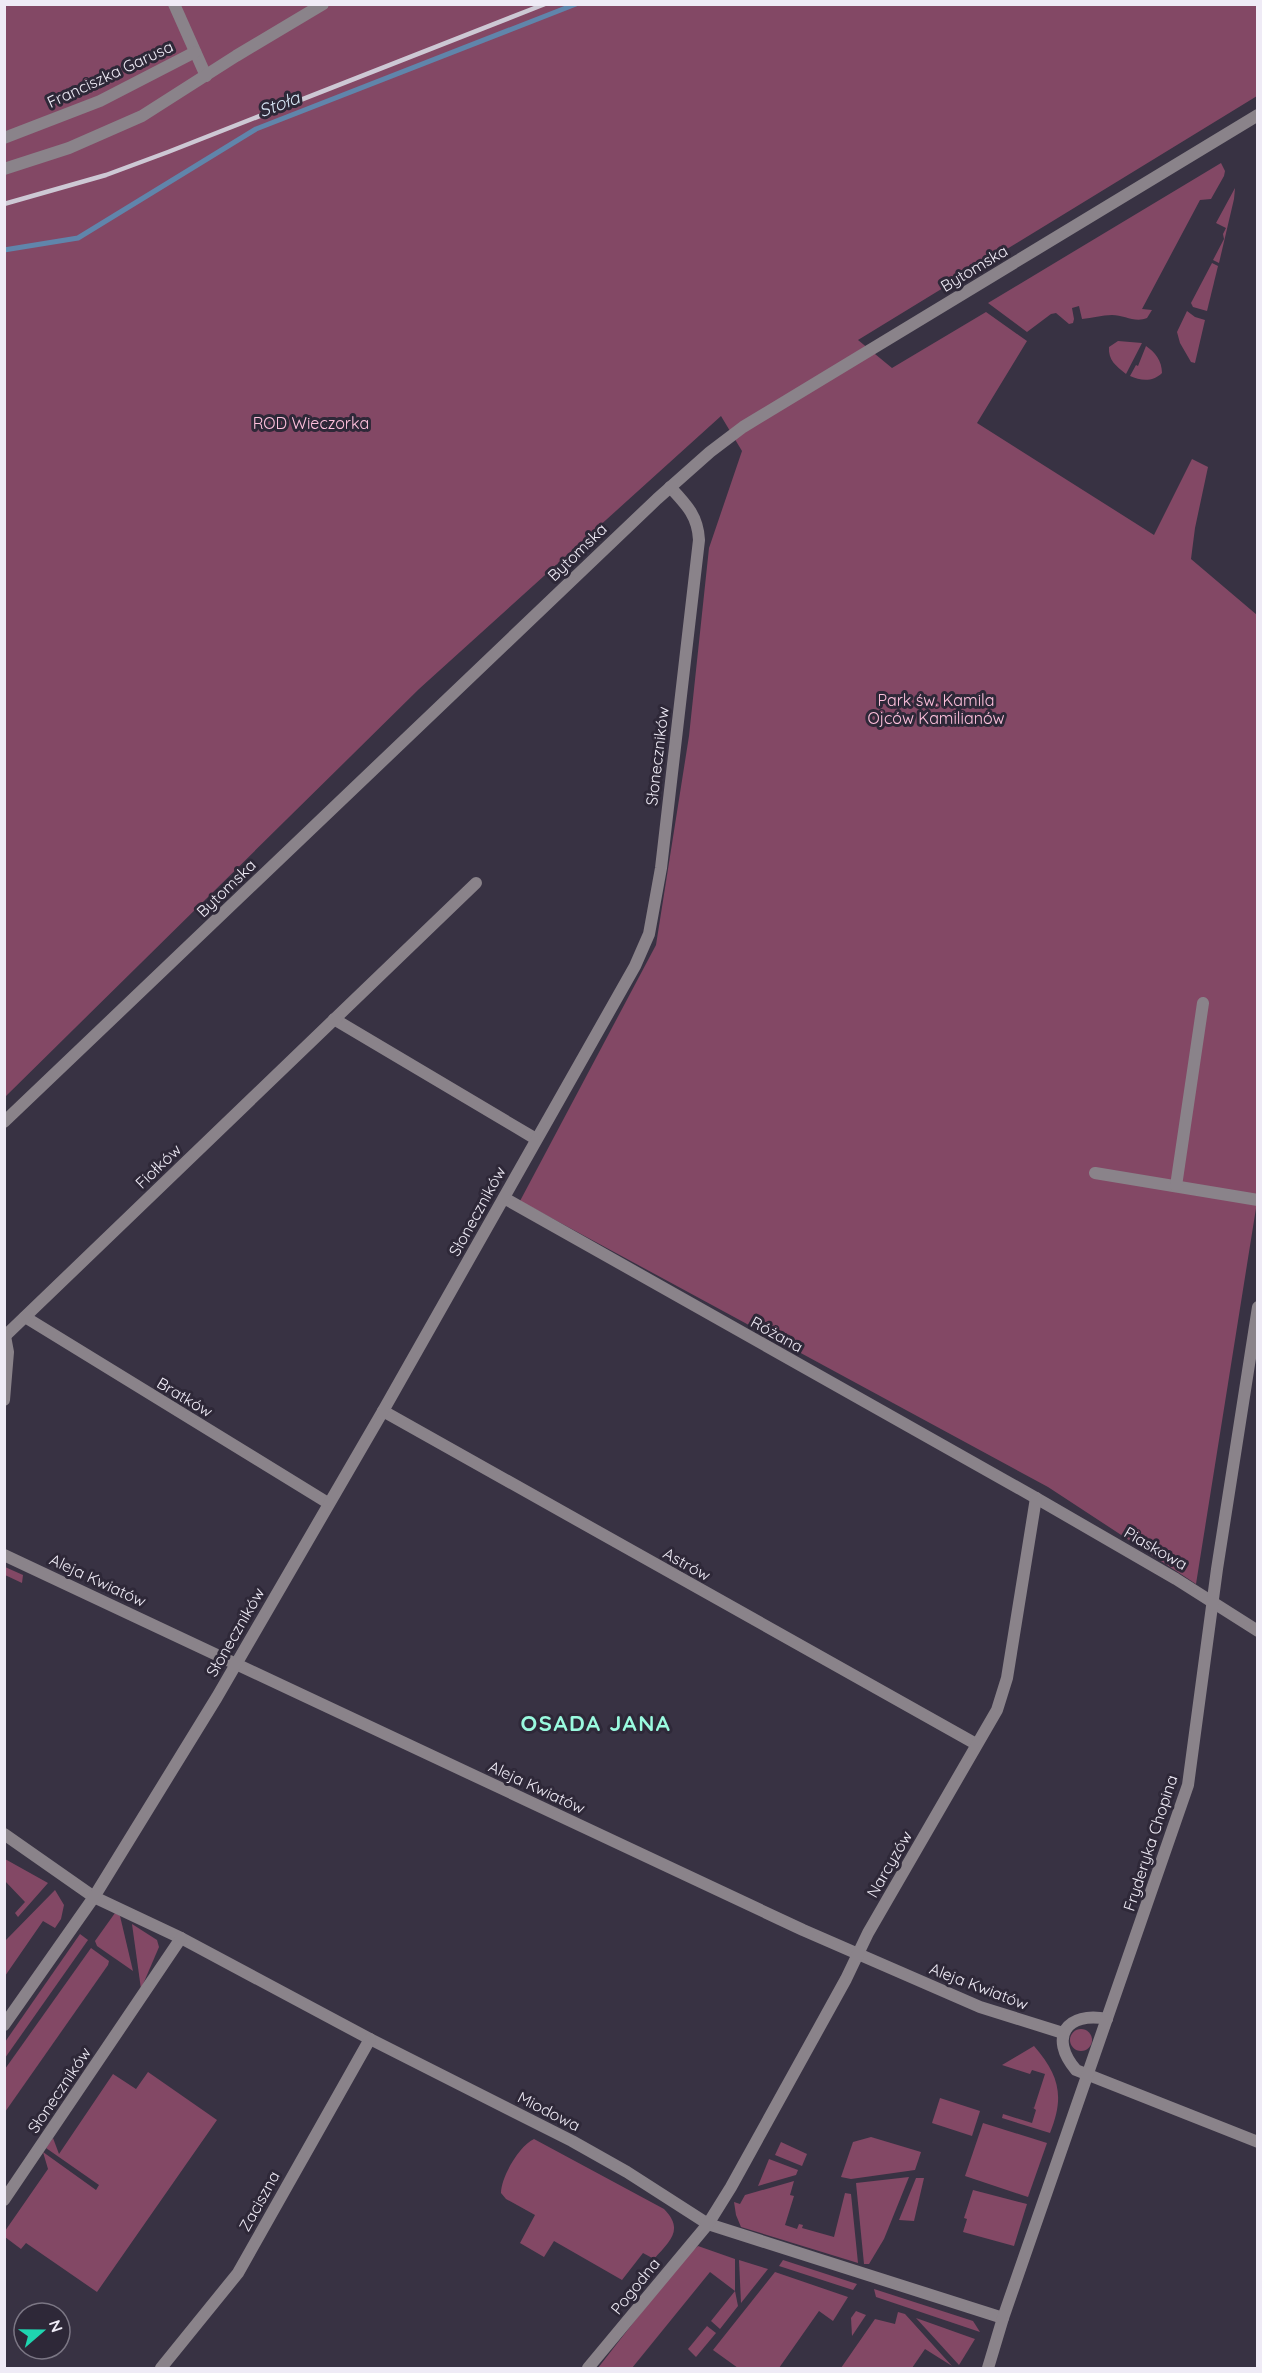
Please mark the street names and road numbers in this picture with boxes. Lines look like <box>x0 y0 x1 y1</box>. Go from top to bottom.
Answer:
street label: Franciszka Garusa <box>44 36 176 112</box>
street label: Bytomska <box>937 240 1011 296</box>
street label: Bytomska <box>543 519 611 585</box>
street label: Słoneczników <box>641 705 673 807</box>
street label: Bytomska <box>192 855 260 921</box>
street label: Fiołków <box>131 1139 185 1193</box>
street label: Słoneczników <box>444 1163 510 1259</box>
street label: Różana <box>747 1312 807 1356</box>
street label: Bratków <box>153 1373 217 1421</box>
street label: Piaskowa <box>1121 1522 1191 1574</box>
street label: Astrów <box>660 1543 714 1585</box>
street label: Aleja Kwiatów <box>47 1549 149 1611</box>
street label: Słoneczników <box>201 1584 269 1680</box>
street label: Aleja Kwiatów <box>486 1756 588 1818</box>
street label: Fryderyka Chopina <box>1119 1772 1181 1914</box>
street label: Narcyzów <box>862 1827 916 1901</box>
street label: Aleja Kwiatów <box>927 1958 1031 2014</box>
street label: Słoneczników <box>23 2043 95 2137</box>
street label: Miodowa <box>514 2087 584 2135</box>
street label: Zaciszna <box>234 2167 284 2235</box>
street label: Pogodna <box>606 2254 664 2318</box>

